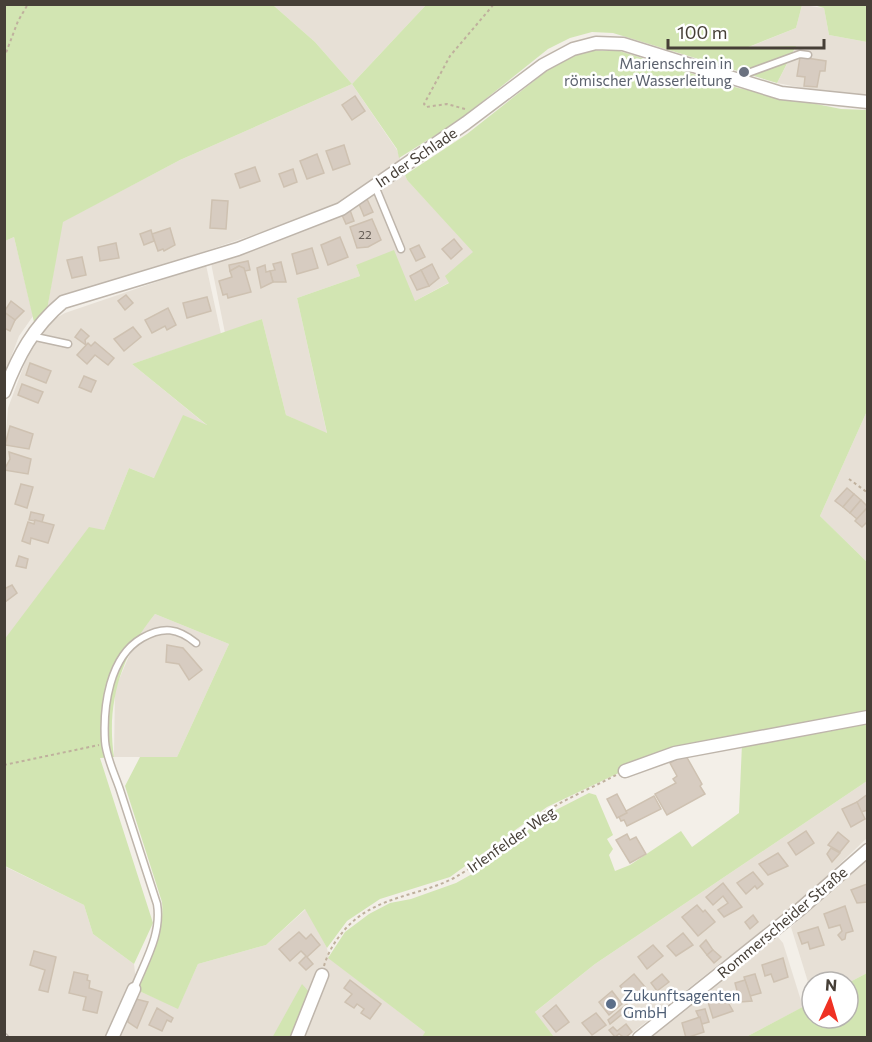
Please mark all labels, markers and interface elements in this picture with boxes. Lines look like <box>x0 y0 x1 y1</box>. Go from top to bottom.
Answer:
scale bar <box>668 12 824 50</box>
text: 100 m <box>677 21 727 43</box>
place label: Marienschrein in römischer Wasserleitung <box>564 54 732 89</box>
marker: Marienschrein in römischer Wasserleitung <box>737 65 751 79</box>
street label: In der Schlade <box>372 123 460 191</box>
house number: 22 <box>358 227 372 241</box>
street label: Irlenfelder Weg <box>463 802 559 876</box>
street label: Rommerscheider Straße <box>713 862 851 982</box>
north arrow <box>800 970 860 1030</box>
text: N <box>824 975 838 994</box>
place label: Zukunftsagenten GmbH <box>623 986 740 1021</box>
marker: Zukunftsagenten GmbH <box>604 997 618 1011</box>

